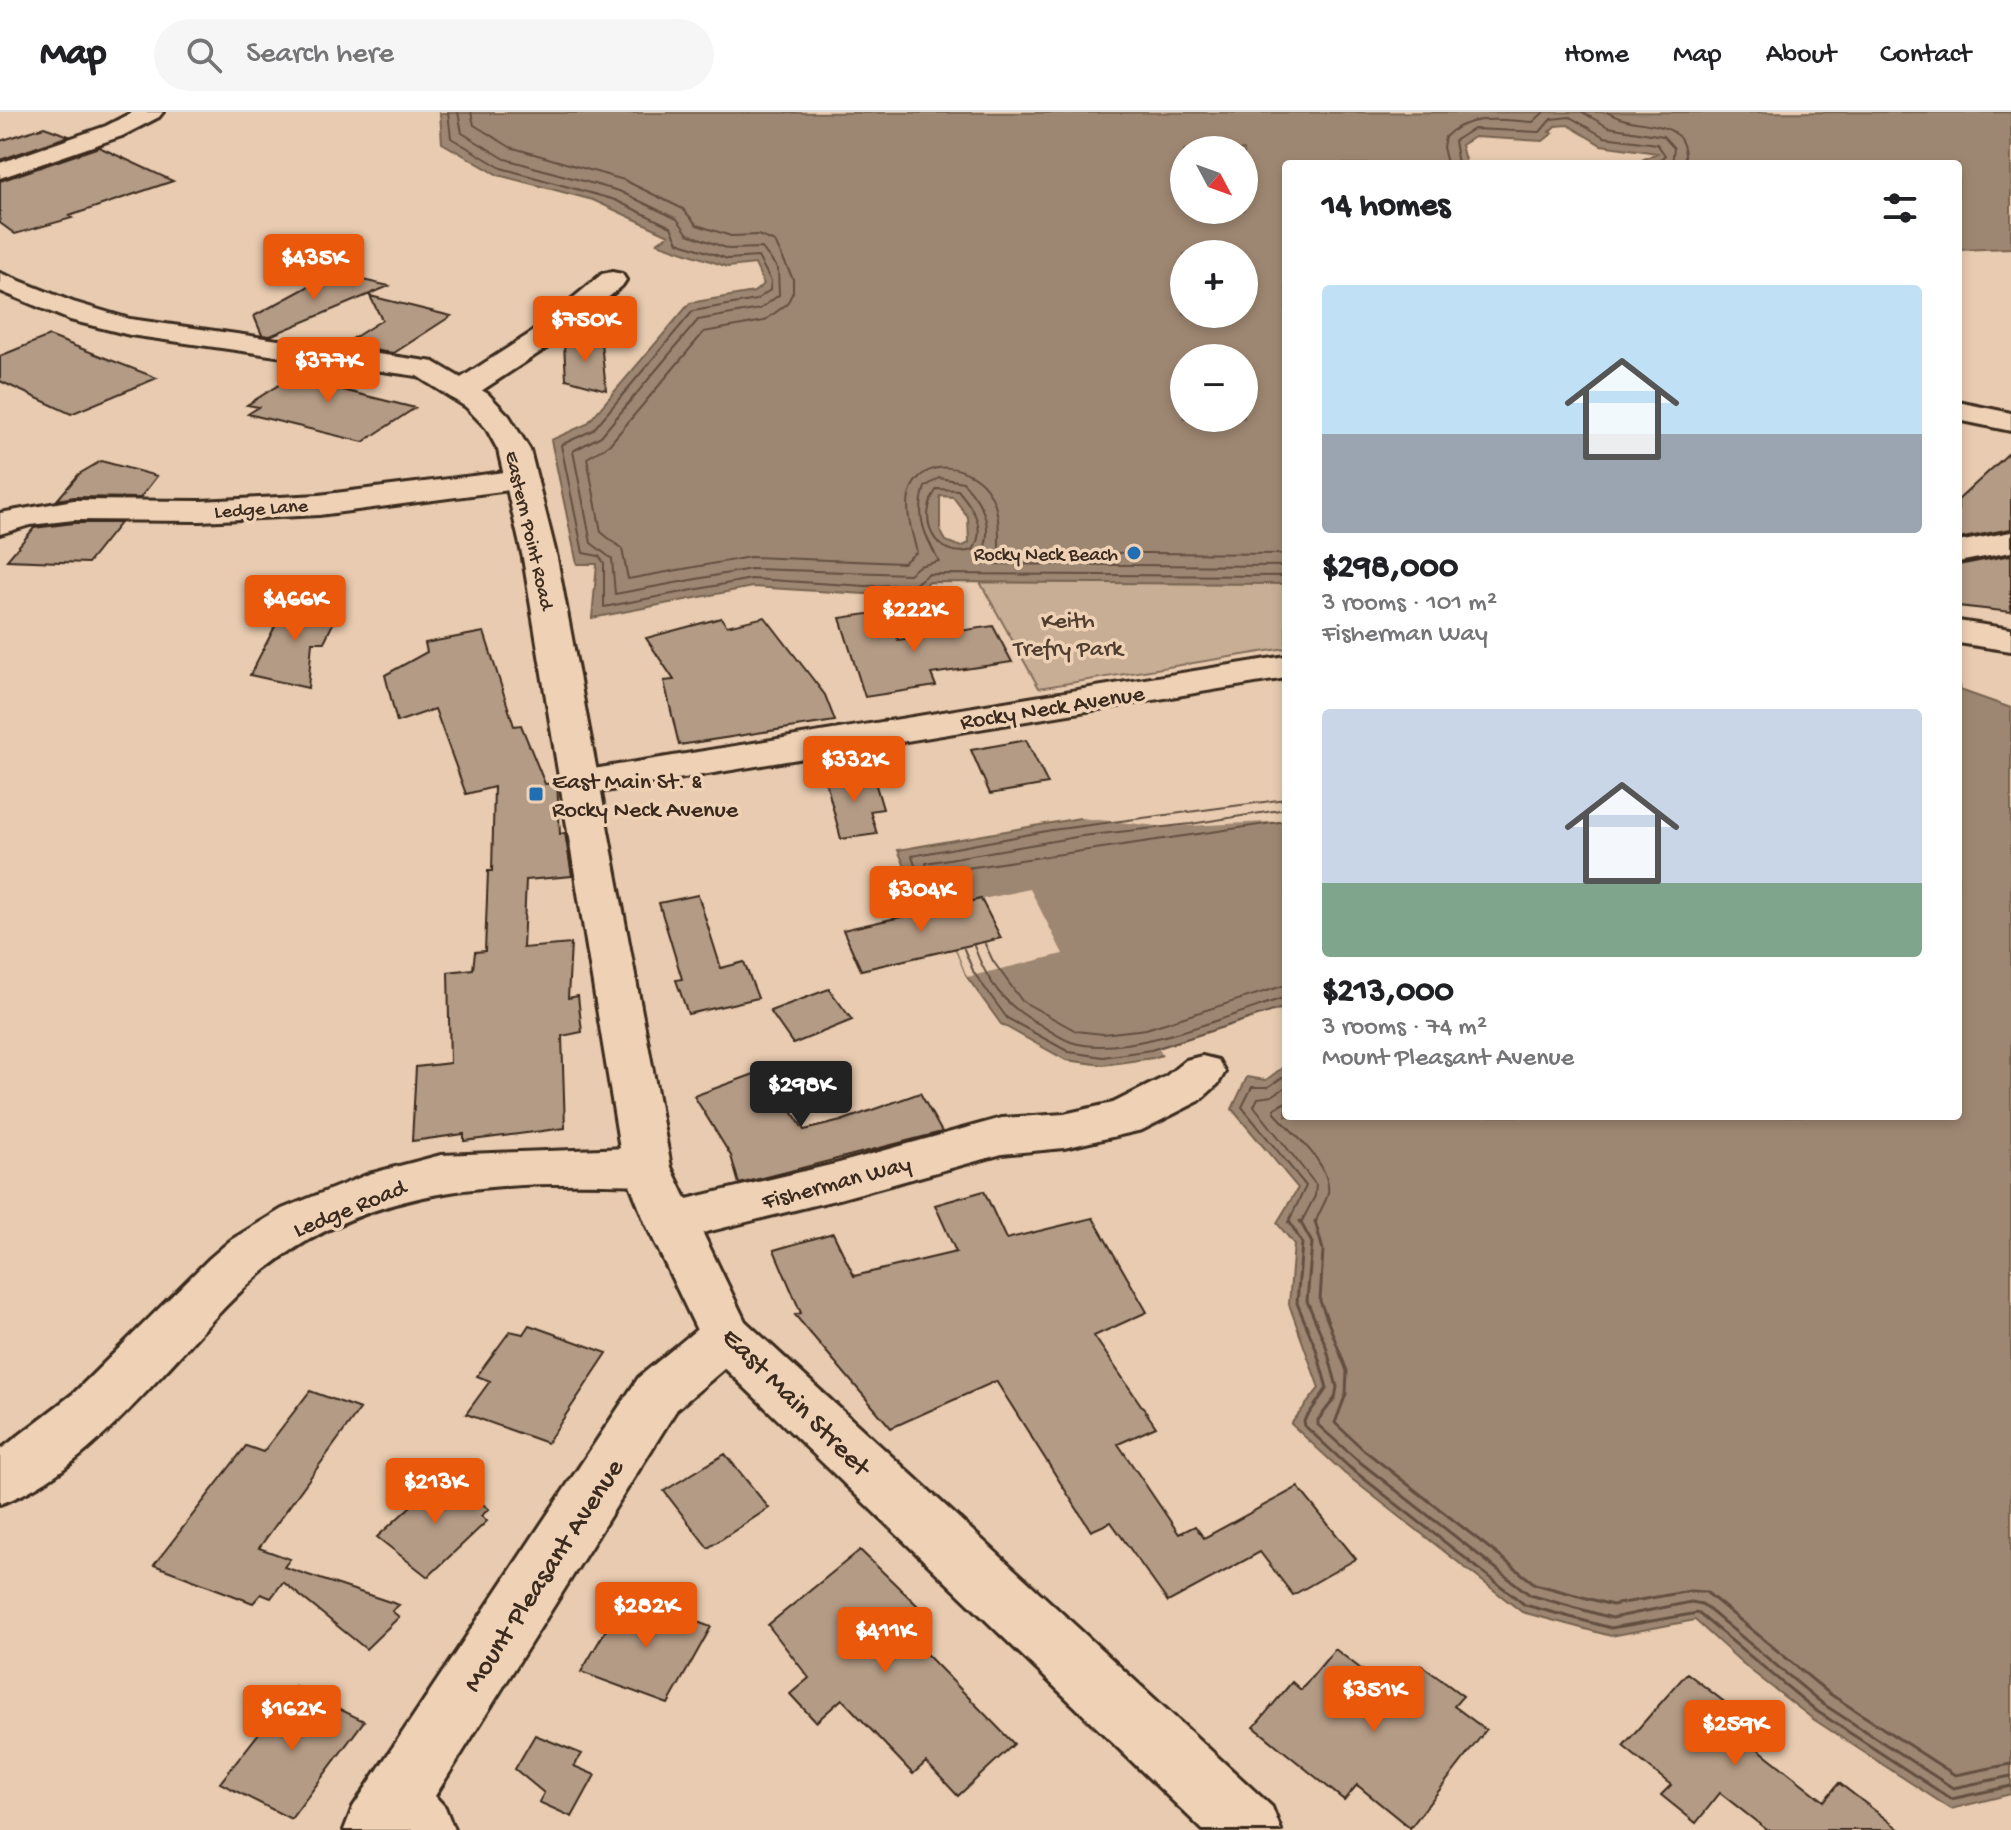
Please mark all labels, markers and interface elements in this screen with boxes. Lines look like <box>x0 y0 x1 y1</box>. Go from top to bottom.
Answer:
search box <box>154 19 714 91</box>
text: Map <box>40 33 106 77</box>
icon: search <box>182 33 226 77</box>
text: Search here <box>246 38 394 73</box>
text: Home <box>1564 39 1629 72</box>
text: Map <box>1673 39 1722 72</box>
text: About <box>1766 39 1836 72</box>
text: Contact <box>1880 39 1971 72</box>
north arrow <box>1170 136 1258 224</box>
map controls <box>1170 136 1258 432</box>
icon: filters <box>1878 186 1922 230</box>
text: 14 homes <box>1322 188 1450 228</box>
pin: $435K <box>258 234 370 302</box>
button: + <box>1170 240 1258 328</box>
text: $435K <box>281 244 347 275</box>
pin: $750K <box>529 296 641 364</box>
text: $750K <box>551 306 619 337</box>
pin: $377K <box>272 337 384 405</box>
icon: home <box>1550 337 1694 481</box>
button: − <box>1170 344 1258 432</box>
text: $377K <box>295 347 361 378</box>
street label: Eastern Point Road <box>498 449 558 615</box>
street label: Ledge Lane <box>214 496 310 525</box>
marker: Rocky Neck Beach <box>1125 544 1143 562</box>
place label: Rocky Neck Beach <box>974 545 1118 568</box>
text: $298,000 <box>1322 549 1458 589</box>
pin: $466K <box>239 575 351 643</box>
text: $466K <box>263 585 327 616</box>
pin: $222K <box>858 586 970 654</box>
text: 3 rooms · 101 m² <box>1322 589 1497 620</box>
text: $222K <box>882 596 946 627</box>
park label: Keith Trefry Park <box>1011 608 1125 665</box>
text: Fisherman Way <box>1322 620 1488 651</box>
street label: Rocky Neck Avenue <box>958 680 1147 738</box>
pin: $332K <box>798 736 910 804</box>
text: $332K <box>821 746 887 777</box>
icon: home <box>1550 761 1694 905</box>
place label: East Main St. & Rocky Neck Avenue <box>552 769 739 826</box>
marker: East Main St. & Rocky Neck Avenue <box>527 785 545 803</box>
pin: $304K <box>865 866 977 934</box>
text: $304K <box>888 876 954 907</box>
text: $213,000 <box>1322 973 1454 1013</box>
text: 3 rooms · 74 m² <box>1322 1013 1487 1044</box>
text: Mount Pleasant Avenue <box>1322 1044 1574 1075</box>
pin: $298K <box>745 1061 857 1129</box>
text: $298K <box>768 1071 834 1102</box>
street label: Fisherman Way <box>758 1151 915 1218</box>
street label: Ledge Road <box>290 1174 413 1246</box>
street label: East Main Street <box>714 1322 878 1486</box>
street label: Mount Pleasant Avenue <box>457 1453 633 1699</box>
pin: $213K <box>379 1458 491 1526</box>
text: $213K <box>404 1468 466 1499</box>
pin: $282K <box>590 1582 702 1650</box>
text: $282K <box>613 1592 679 1623</box>
pin: $411K <box>829 1607 941 1675</box>
text: $411K <box>855 1617 915 1648</box>
pin: $351K <box>1318 1666 1430 1734</box>
text: $351K <box>1342 1676 1406 1707</box>
pin: $162K <box>236 1685 348 1753</box>
text: $162K <box>261 1695 323 1726</box>
pin: $259K <box>1679 1700 1791 1768</box>
text: $259K <box>1702 1710 1768 1741</box>

